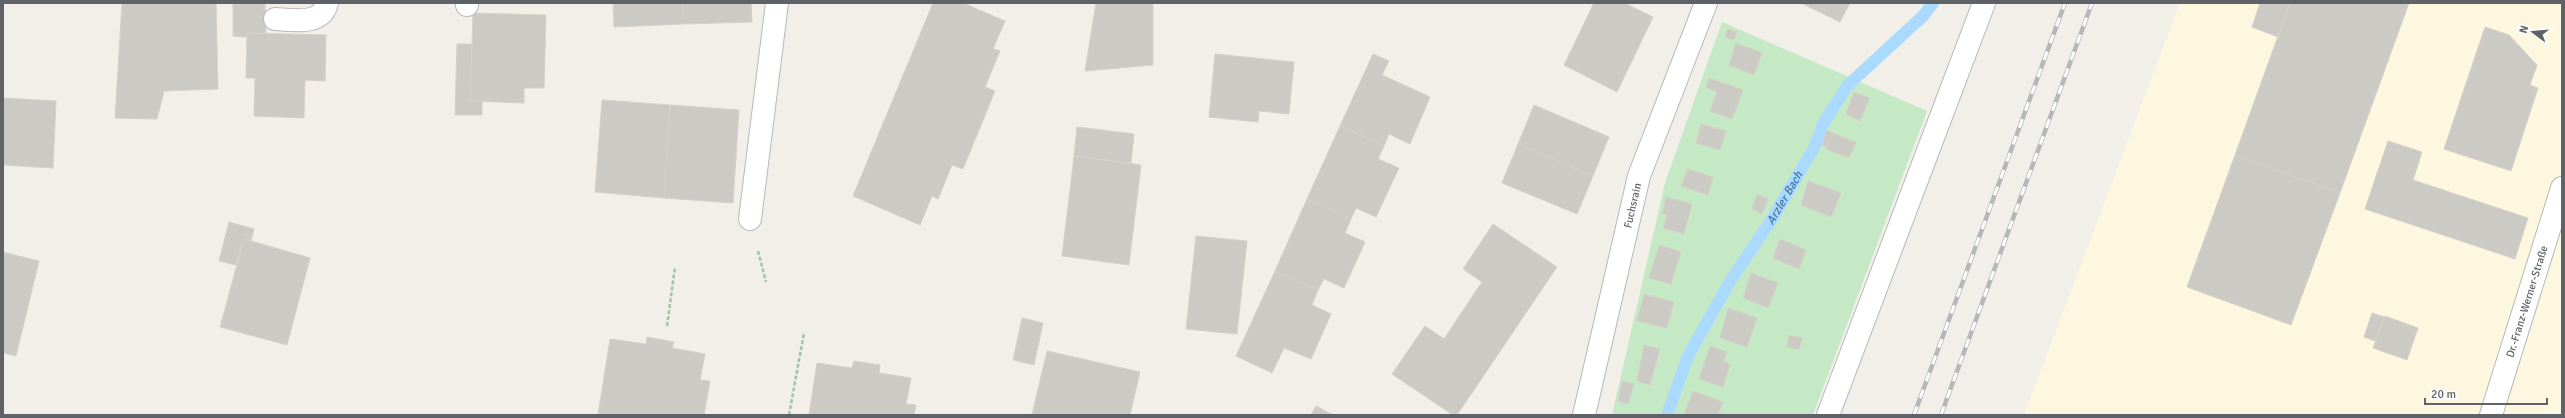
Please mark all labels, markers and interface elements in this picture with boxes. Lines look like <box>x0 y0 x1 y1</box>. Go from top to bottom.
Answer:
north arrow <box>2513 12 2553 52</box>
text: N <box>2517 24 2531 35</box>
water label: Arzler Bach <box>1763 168 1807 228</box>
street label: Fuchsrain <box>1621 182 1644 229</box>
street label: Dr.-Franz-Werner-Straße <box>2503 244 2551 359</box>
scale bar <box>2425 380 2547 406</box>
text: 20 m <box>2431 387 2456 402</box>

